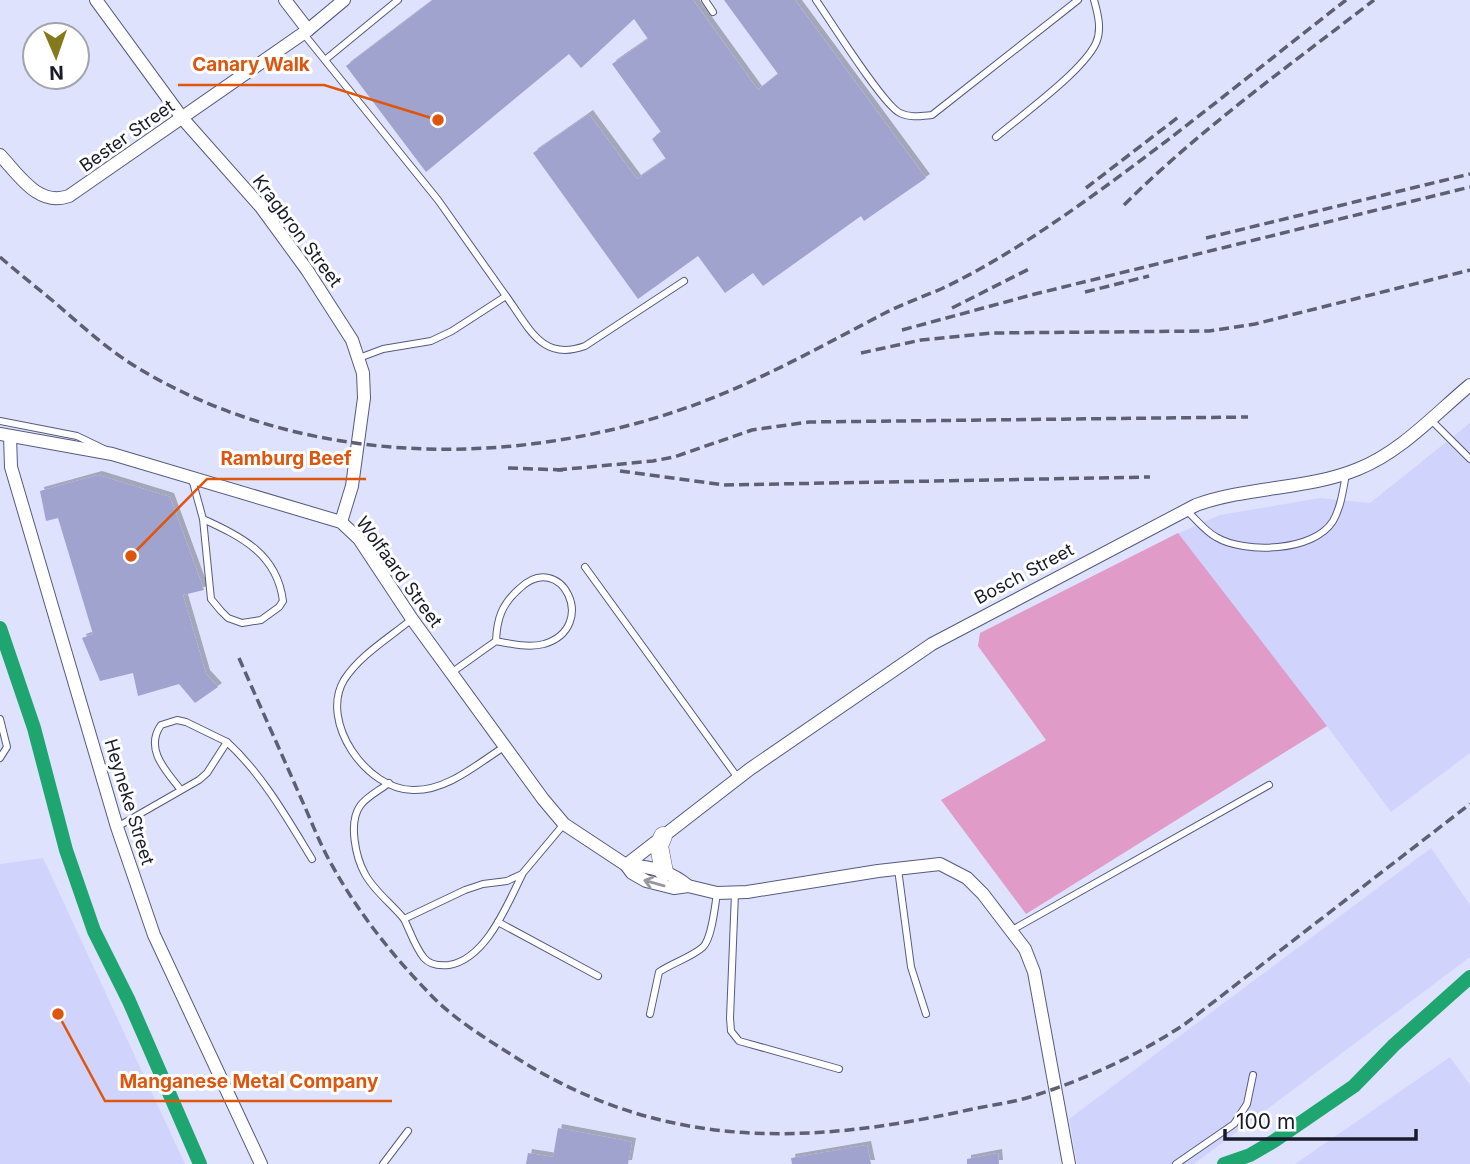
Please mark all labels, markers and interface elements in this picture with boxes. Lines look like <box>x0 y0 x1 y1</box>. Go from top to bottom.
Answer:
north arrow <box>21 21 91 91</box>
callout: Canary Walk <box>178 45 324 85</box>
text: Canary Walk <box>192 53 310 76</box>
text: N <box>49 61 64 84</box>
street label: Bester Street <box>75 95 178 176</box>
street label: Kragbron Street <box>248 171 346 291</box>
callout: Ramburg Beef <box>207 439 366 479</box>
text: Ramburg Beef <box>220 447 352 470</box>
street label: Wolfaard Street <box>352 512 447 631</box>
street label: Bosch Street <box>971 539 1077 608</box>
street label: Heyneke Street <box>100 736 159 867</box>
one-way arrow <box>644 875 666 888</box>
callout: Manganese Metal Company <box>105 1061 392 1101</box>
text: Manganese Metal Company <box>119 1070 379 1093</box>
scale bar <box>1225 1098 1416 1142</box>
text: 100 m <box>1236 1109 1295 1134</box>

